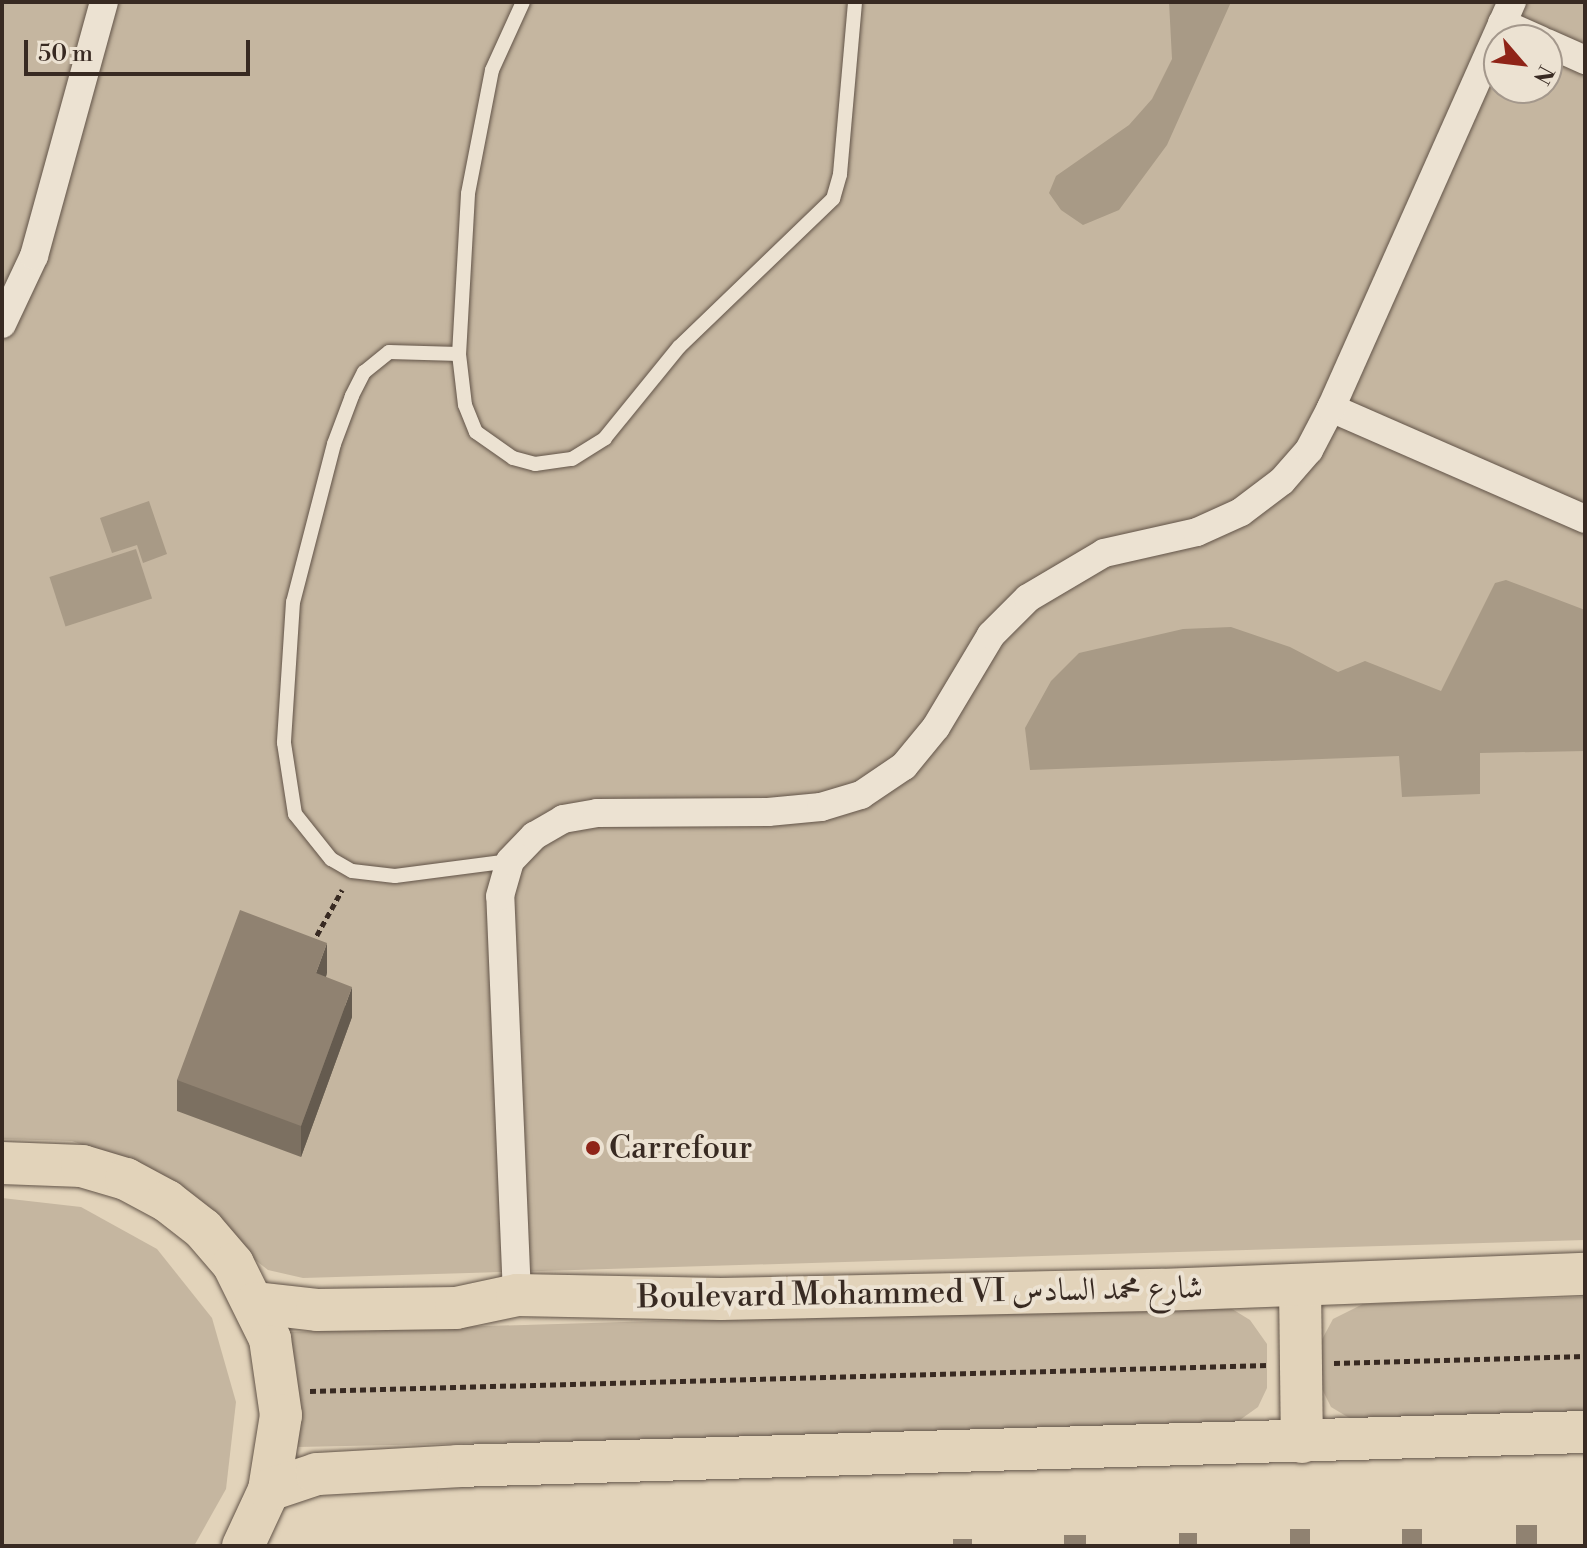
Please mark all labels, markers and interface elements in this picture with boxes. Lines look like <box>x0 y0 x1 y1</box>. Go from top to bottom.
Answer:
scale bar <box>28 24 254 74</box>
north arrow <box>1483 24 1563 104</box>
text: 50 m <box>38 39 93 69</box>
text: N <box>1527 61 1559 89</box>
place label: Carrefour <box>609 1129 752 1167</box>
marker: Carrefour <box>584 1139 602 1157</box>
street label: Boulevard Mohammed VI شارع محمد السادس <box>637 1269 1203 1317</box>

